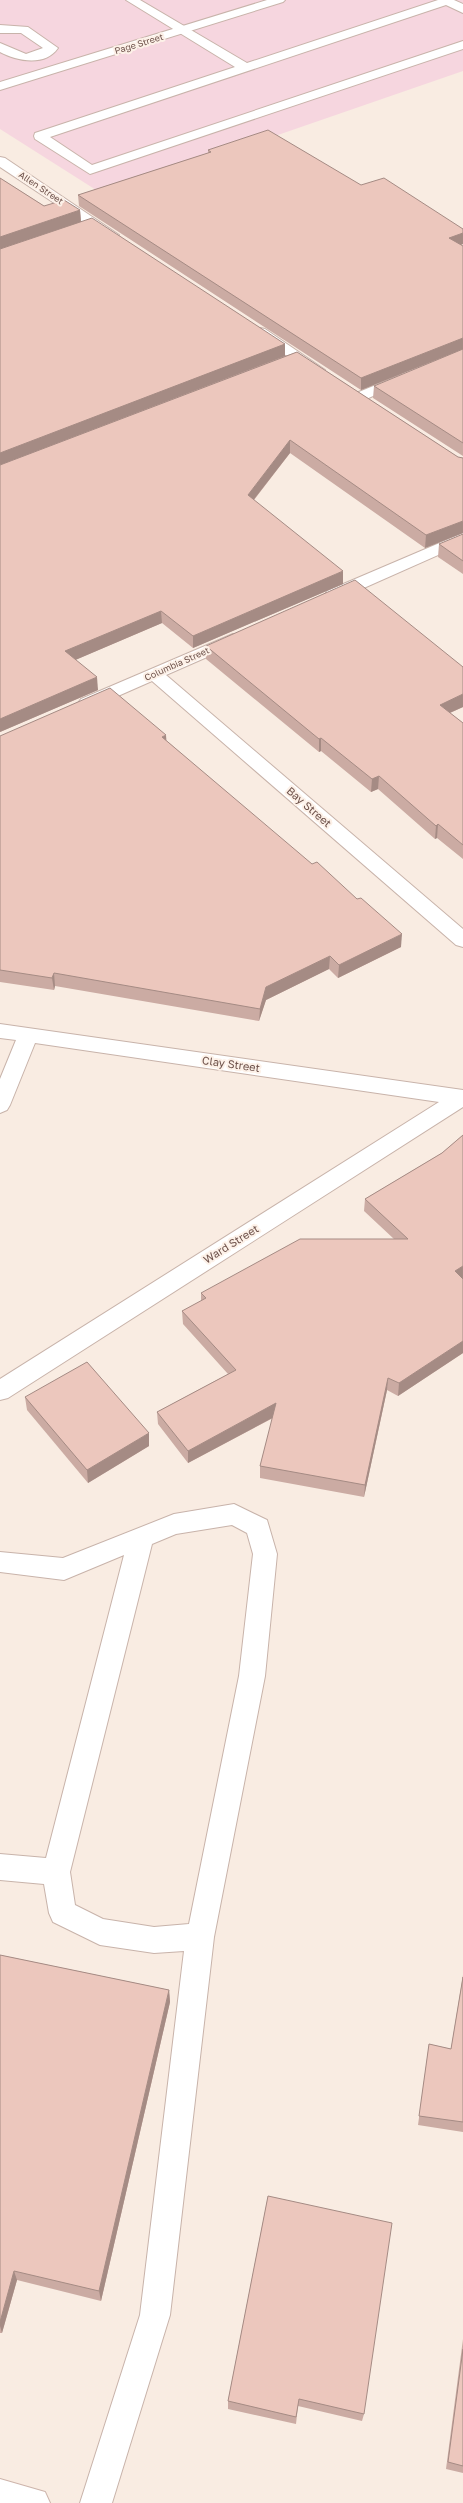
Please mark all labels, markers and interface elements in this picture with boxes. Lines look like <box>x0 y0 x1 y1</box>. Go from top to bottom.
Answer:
street label: Page Street <box>113 31 165 56</box>
street label: Allen Street <box>17 169 66 207</box>
street label: Columbia Street <box>143 644 211 683</box>
street label: Bay Street <box>284 784 334 830</box>
street label: Clay Street <box>201 1053 261 1074</box>
street label: Ward Street <box>201 1221 261 1266</box>

